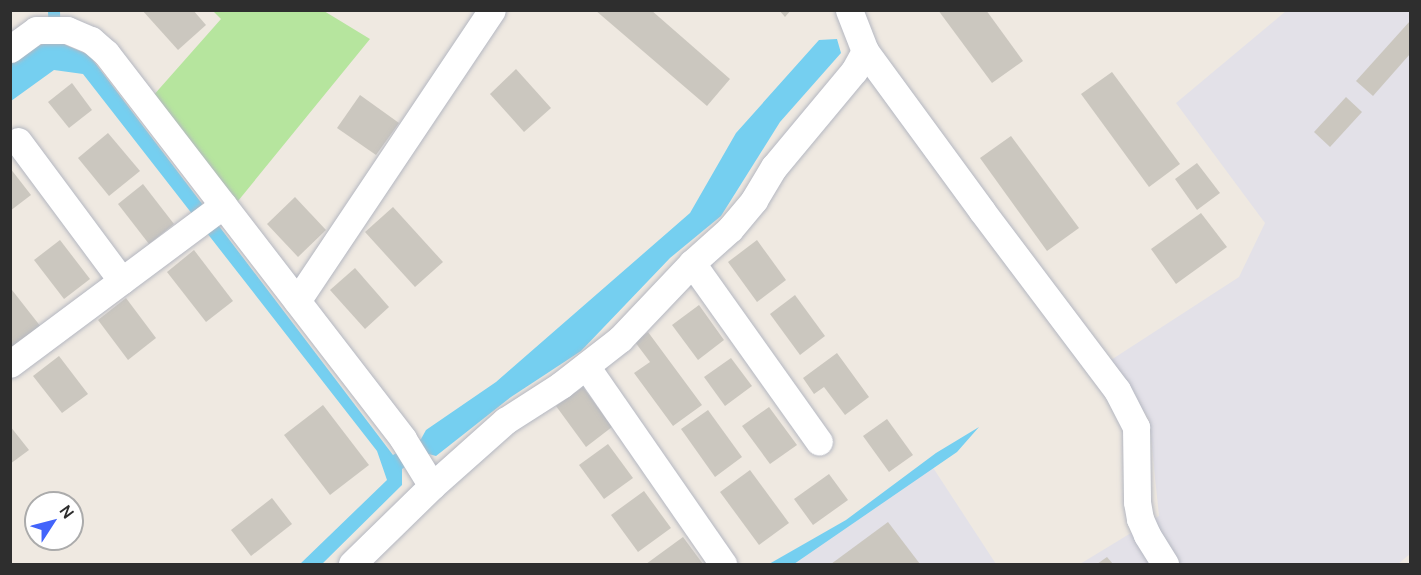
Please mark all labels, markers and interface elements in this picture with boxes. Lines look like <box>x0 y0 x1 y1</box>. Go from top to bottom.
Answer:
north arrow <box>24 491 84 551</box>
text: N <box>55 500 79 523</box>

